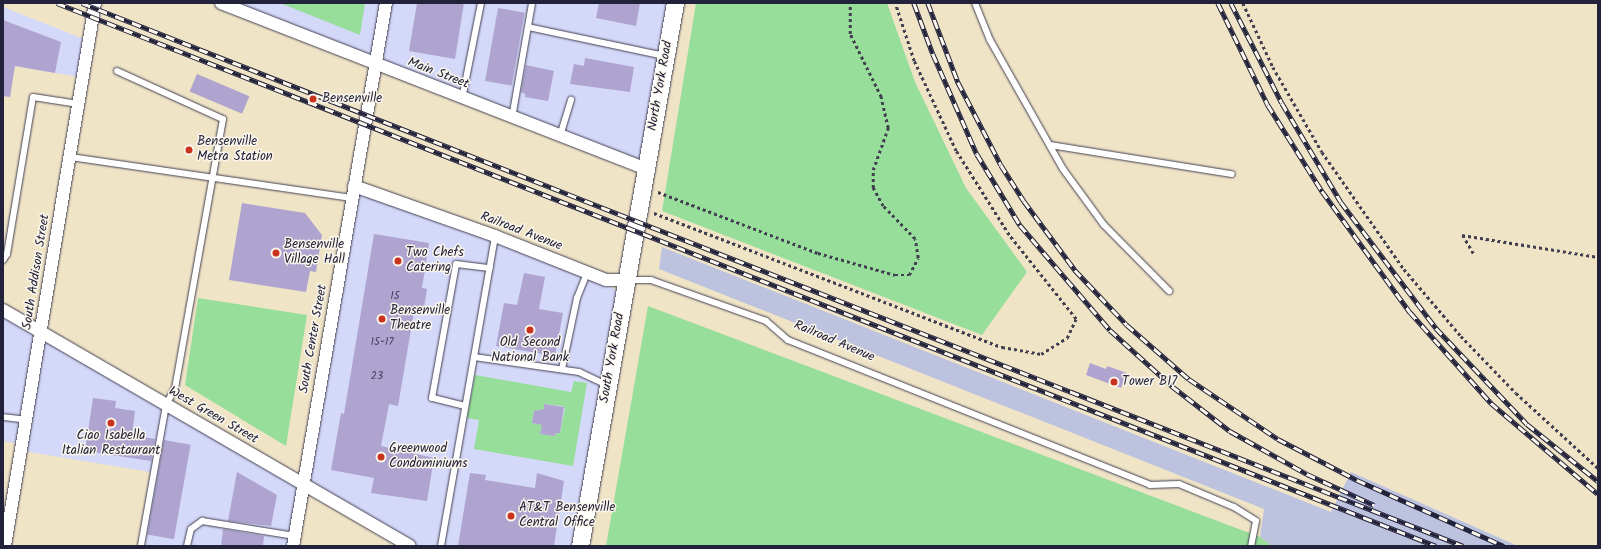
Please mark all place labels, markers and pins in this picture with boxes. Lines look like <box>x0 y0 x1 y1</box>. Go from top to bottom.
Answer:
place label: Bensenville <box>322 91 382 107</box>
marker: Bensenville <box>307 93 319 105</box>
place label: Bensenville Metra Station <box>197 135 273 166</box>
marker: Bensenville Metra Station <box>184 145 194 155</box>
place label: Bensenville Village Hall <box>284 238 345 269</box>
place label: Two Chefs Catering <box>406 246 464 277</box>
marker: Bensenville Village Hall <box>271 248 281 258</box>
marker: Two Chefs Catering <box>393 256 403 266</box>
place label: Bensenville Theatre <box>390 304 450 335</box>
marker: Bensenville Theatre <box>377 314 387 324</box>
marker: Old Second National Bank <box>525 325 535 335</box>
place label: Old Second National Bank <box>491 336 569 367</box>
place label: Tower B17 <box>1122 374 1177 390</box>
marker: Tower B17 <box>1109 377 1119 387</box>
marker: Ciao Isabella Italian Restaurant <box>106 418 116 428</box>
place label: Ciao Isabella Italian Restaurant <box>62 429 160 460</box>
place label: Greenwood Condominiums <box>389 442 468 473</box>
marker: Greenwood Condominiums <box>376 452 386 462</box>
place label: AT&T Bensenville Central Office <box>519 501 615 532</box>
marker: AT&T Bensenville Central Office <box>506 511 516 521</box>

